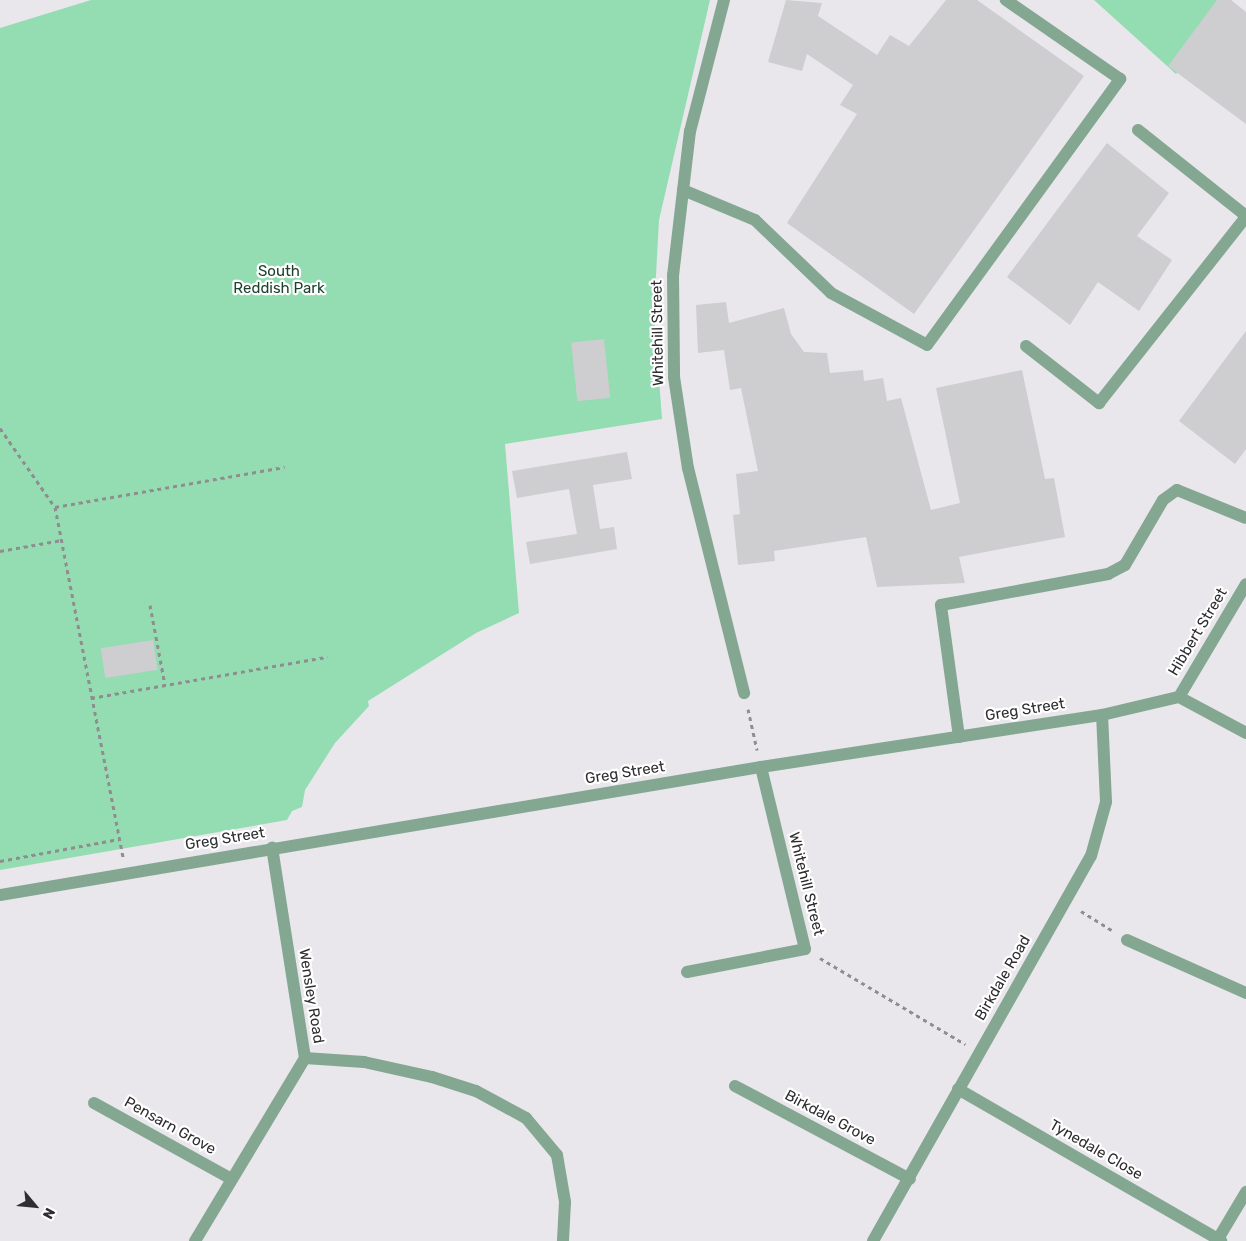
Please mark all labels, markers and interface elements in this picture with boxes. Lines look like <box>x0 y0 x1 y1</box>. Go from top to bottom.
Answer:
park label: South Reddish Park <box>233 262 325 297</box>
street label: Whitehill Street <box>648 280 668 386</box>
street label: Hibbert Street <box>1165 585 1231 679</box>
street label: Greg Street <box>984 695 1066 725</box>
street label: Greg Street <box>584 758 666 788</box>
street label: Greg Street <box>184 824 266 854</box>
street label: Whitehill Street <box>784 830 828 938</box>
street label: Birkdale Road <box>971 932 1035 1024</box>
street label: Wensley Road <box>295 947 327 1045</box>
street label: Birkdale Grove <box>782 1087 878 1149</box>
street label: Pensarn Grove <box>121 1093 219 1159</box>
street label: Tynedale Close <box>1046 1116 1146 1184</box>
north arrow <box>10 1181 60 1231</box>
text: N <box>39 1205 59 1222</box>

